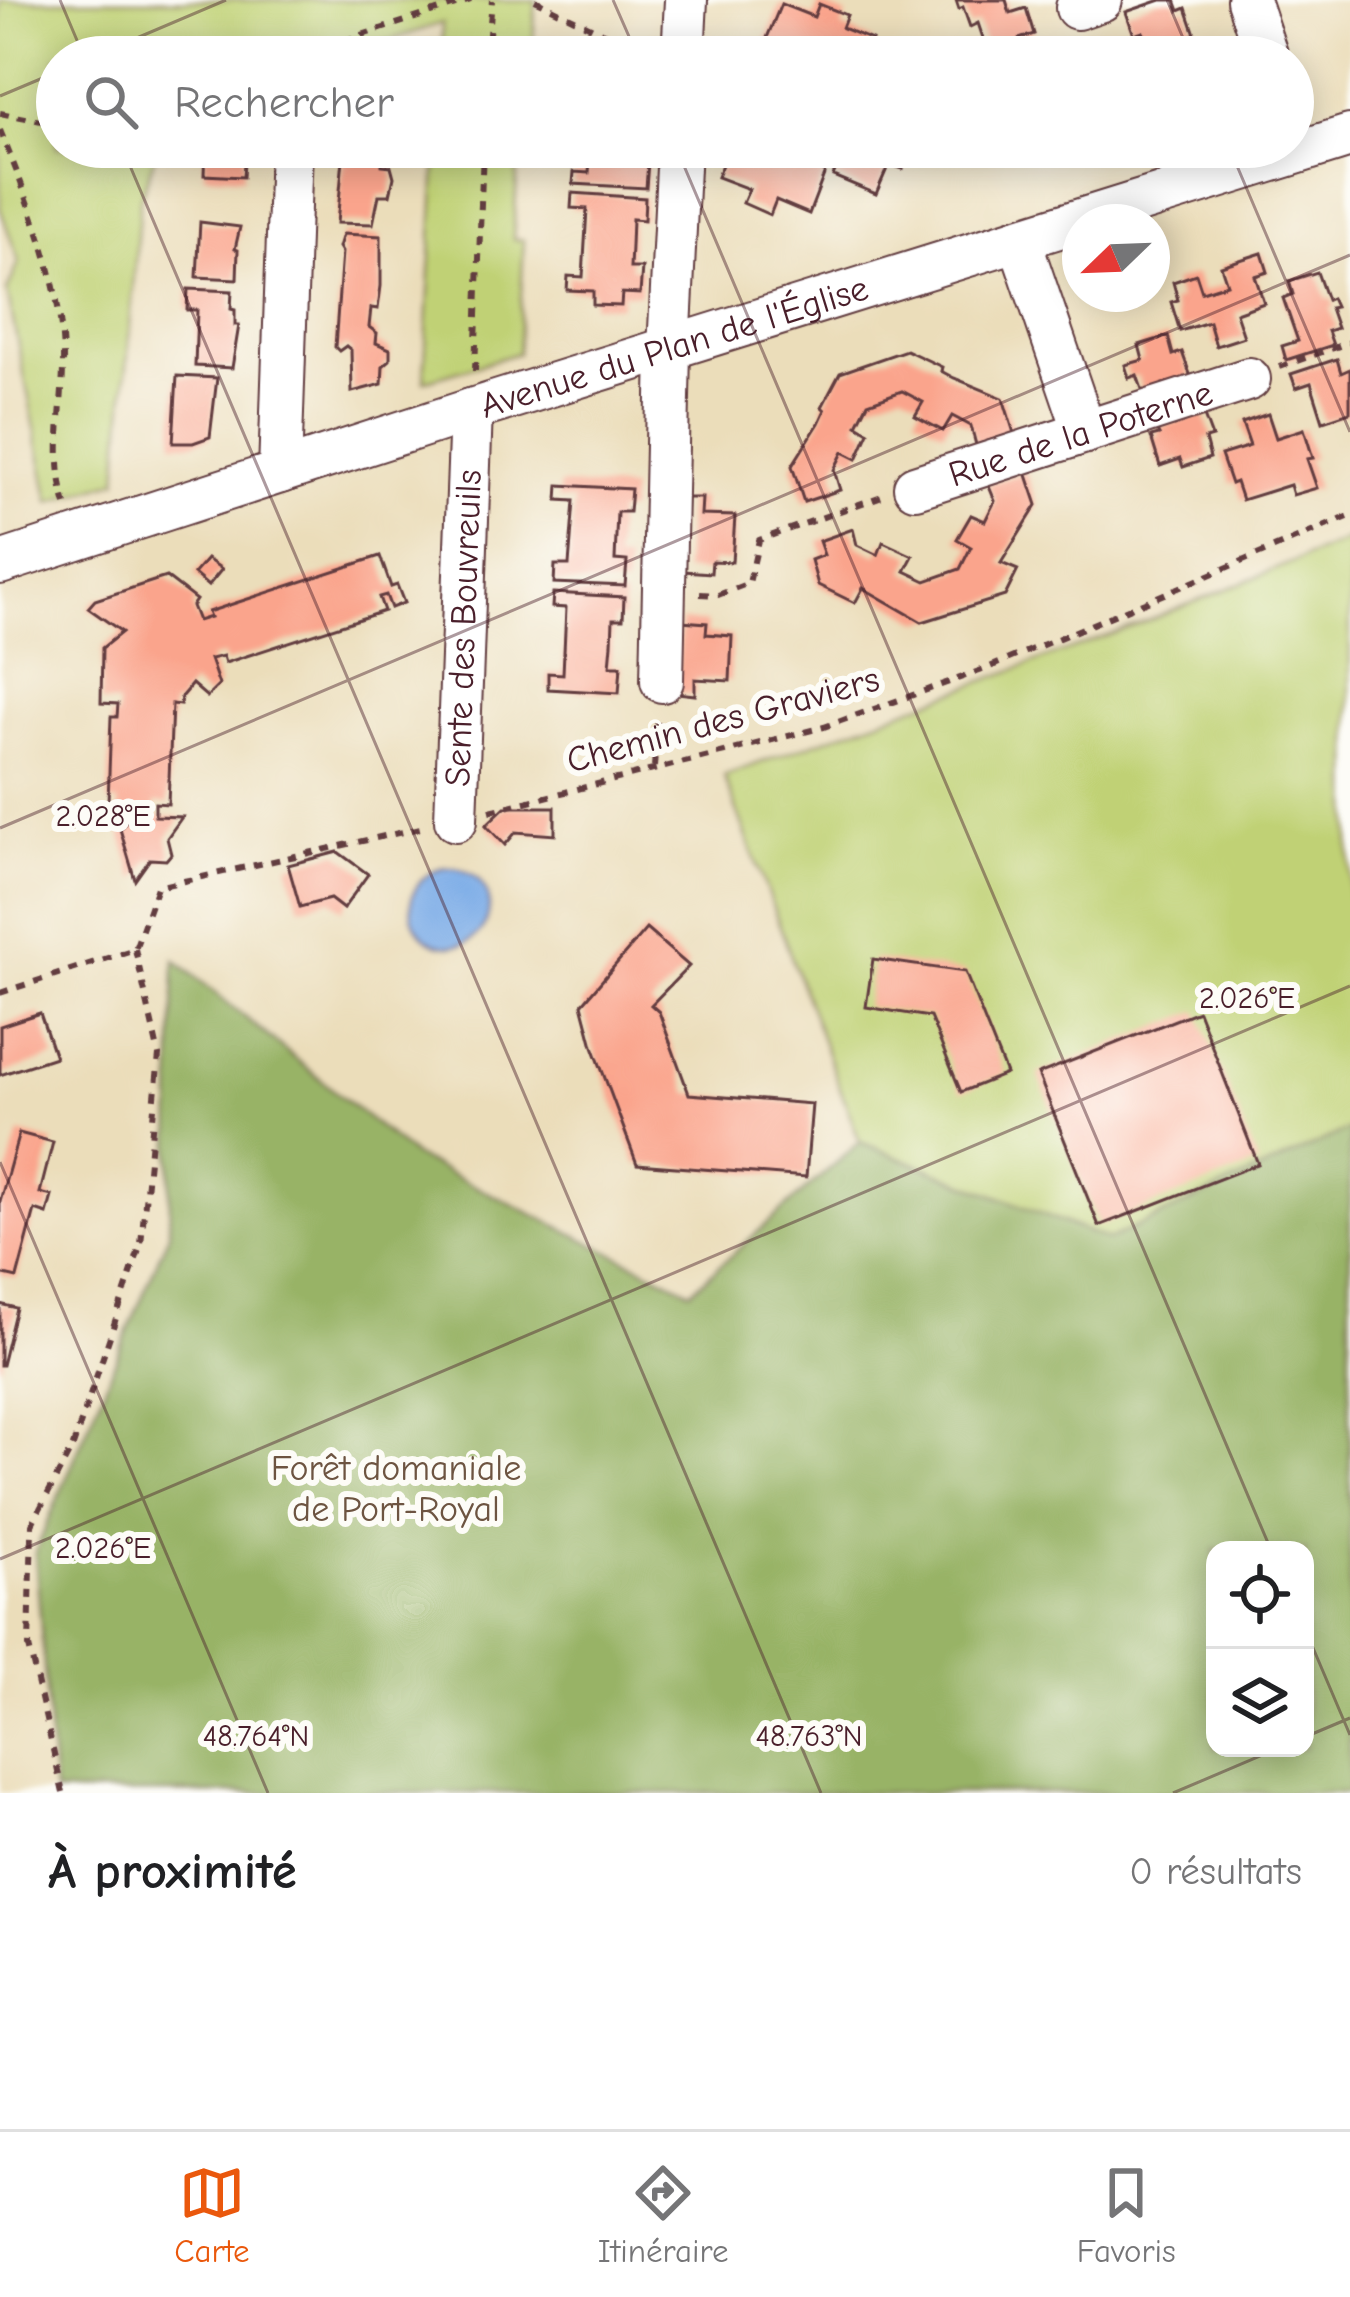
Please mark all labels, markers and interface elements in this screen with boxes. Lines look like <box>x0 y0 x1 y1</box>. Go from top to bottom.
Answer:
search box <box>36 36 1314 168</box>
icon: search <box>78 69 144 135</box>
text: Rechercher <box>174 76 394 128</box>
north arrow <box>1062 204 1170 312</box>
street label: Avenue du Plan de l'Église <box>475 267 873 426</box>
street label: Rue de la Poterne <box>944 372 1218 495</box>
street label: Sente des Bouvreuils <box>437 469 489 787</box>
street label: Chemin des Graviers <box>562 659 884 781</box>
text: 2.028°E <box>55 799 151 834</box>
text: 2.026°E <box>1199 981 1295 1016</box>
park label: Forêt domaniale de Port-Royal <box>271 1448 521 1530</box>
text: 2.026°E <box>55 1531 151 1566</box>
map controls <box>1206 1541 1314 1757</box>
button: locate <box>1206 1541 1314 1649</box>
button: layers <box>1206 1649 1314 1757</box>
text: 48.764°N <box>203 1719 309 1754</box>
text: 48.763°N <box>755 1719 863 1754</box>
text: À proximité <box>48 1842 297 1901</box>
text: 0 résultats <box>1129 1849 1302 1894</box>
tab: Carte <box>174 2160 250 2270</box>
tab: Itinéraire <box>598 2160 728 2270</box>
tab: Favoris <box>1077 2160 1176 2270</box>

